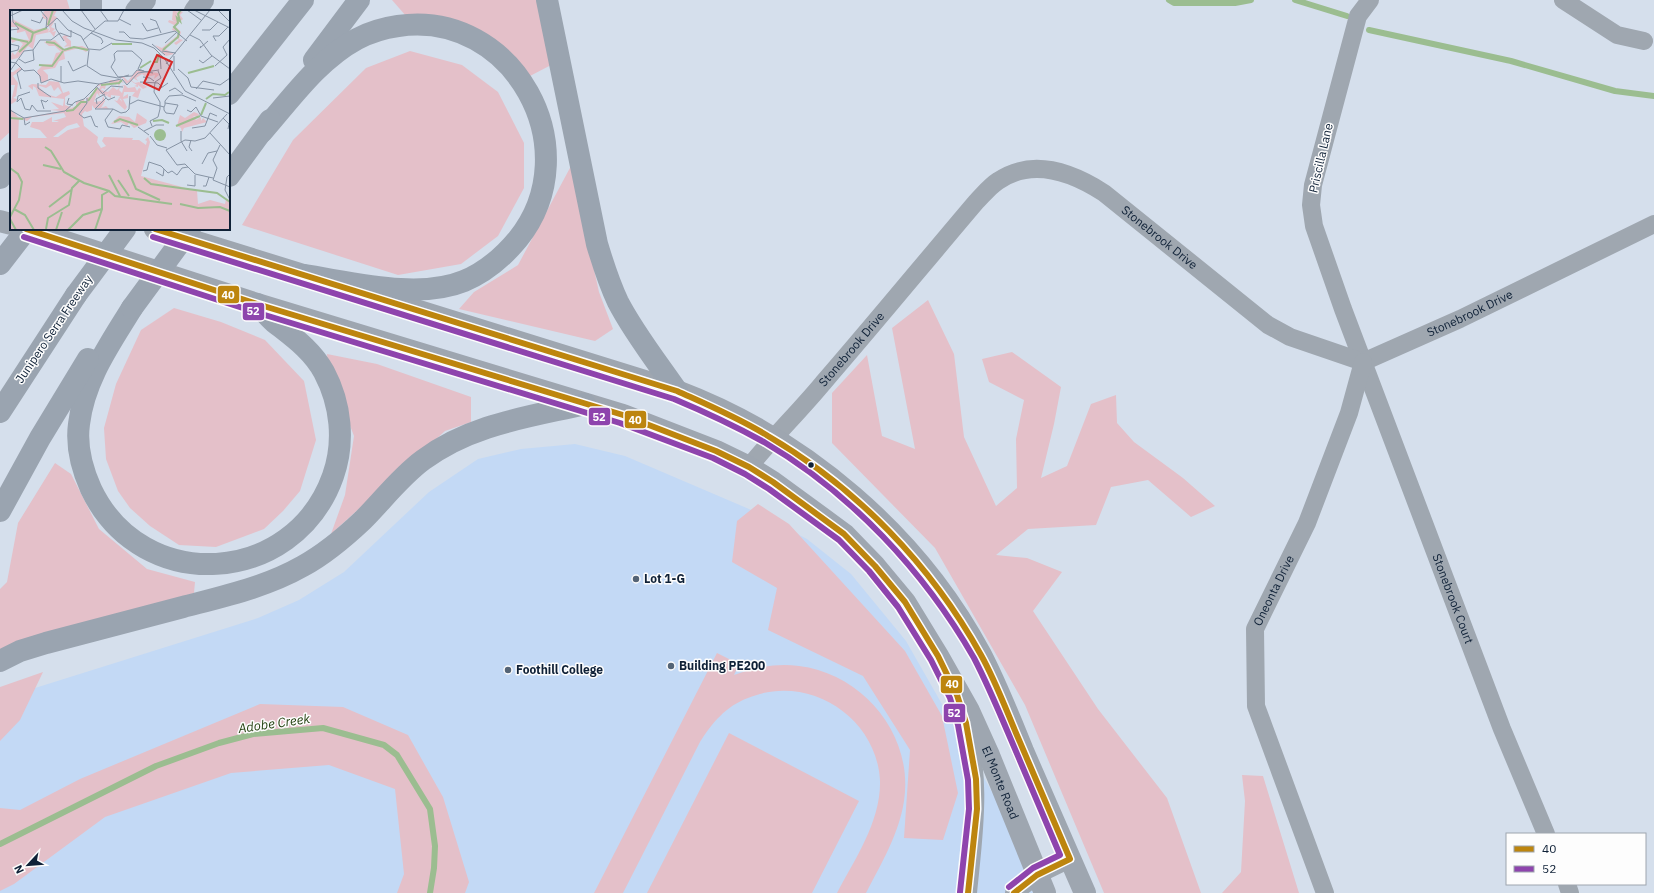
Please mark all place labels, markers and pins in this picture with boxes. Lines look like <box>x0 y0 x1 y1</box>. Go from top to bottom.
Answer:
unlabelled marker <box>806 460 816 470</box>
place label: Lot 1-G <box>644 571 685 586</box>
marker: Lot 1-G <box>631 574 641 584</box>
place label: Building PE200 <box>679 658 765 673</box>
marker: Building PE200 <box>666 661 676 671</box>
place label: Foothill College <box>516 662 603 677</box>
marker: Foothill College <box>503 665 513 675</box>

